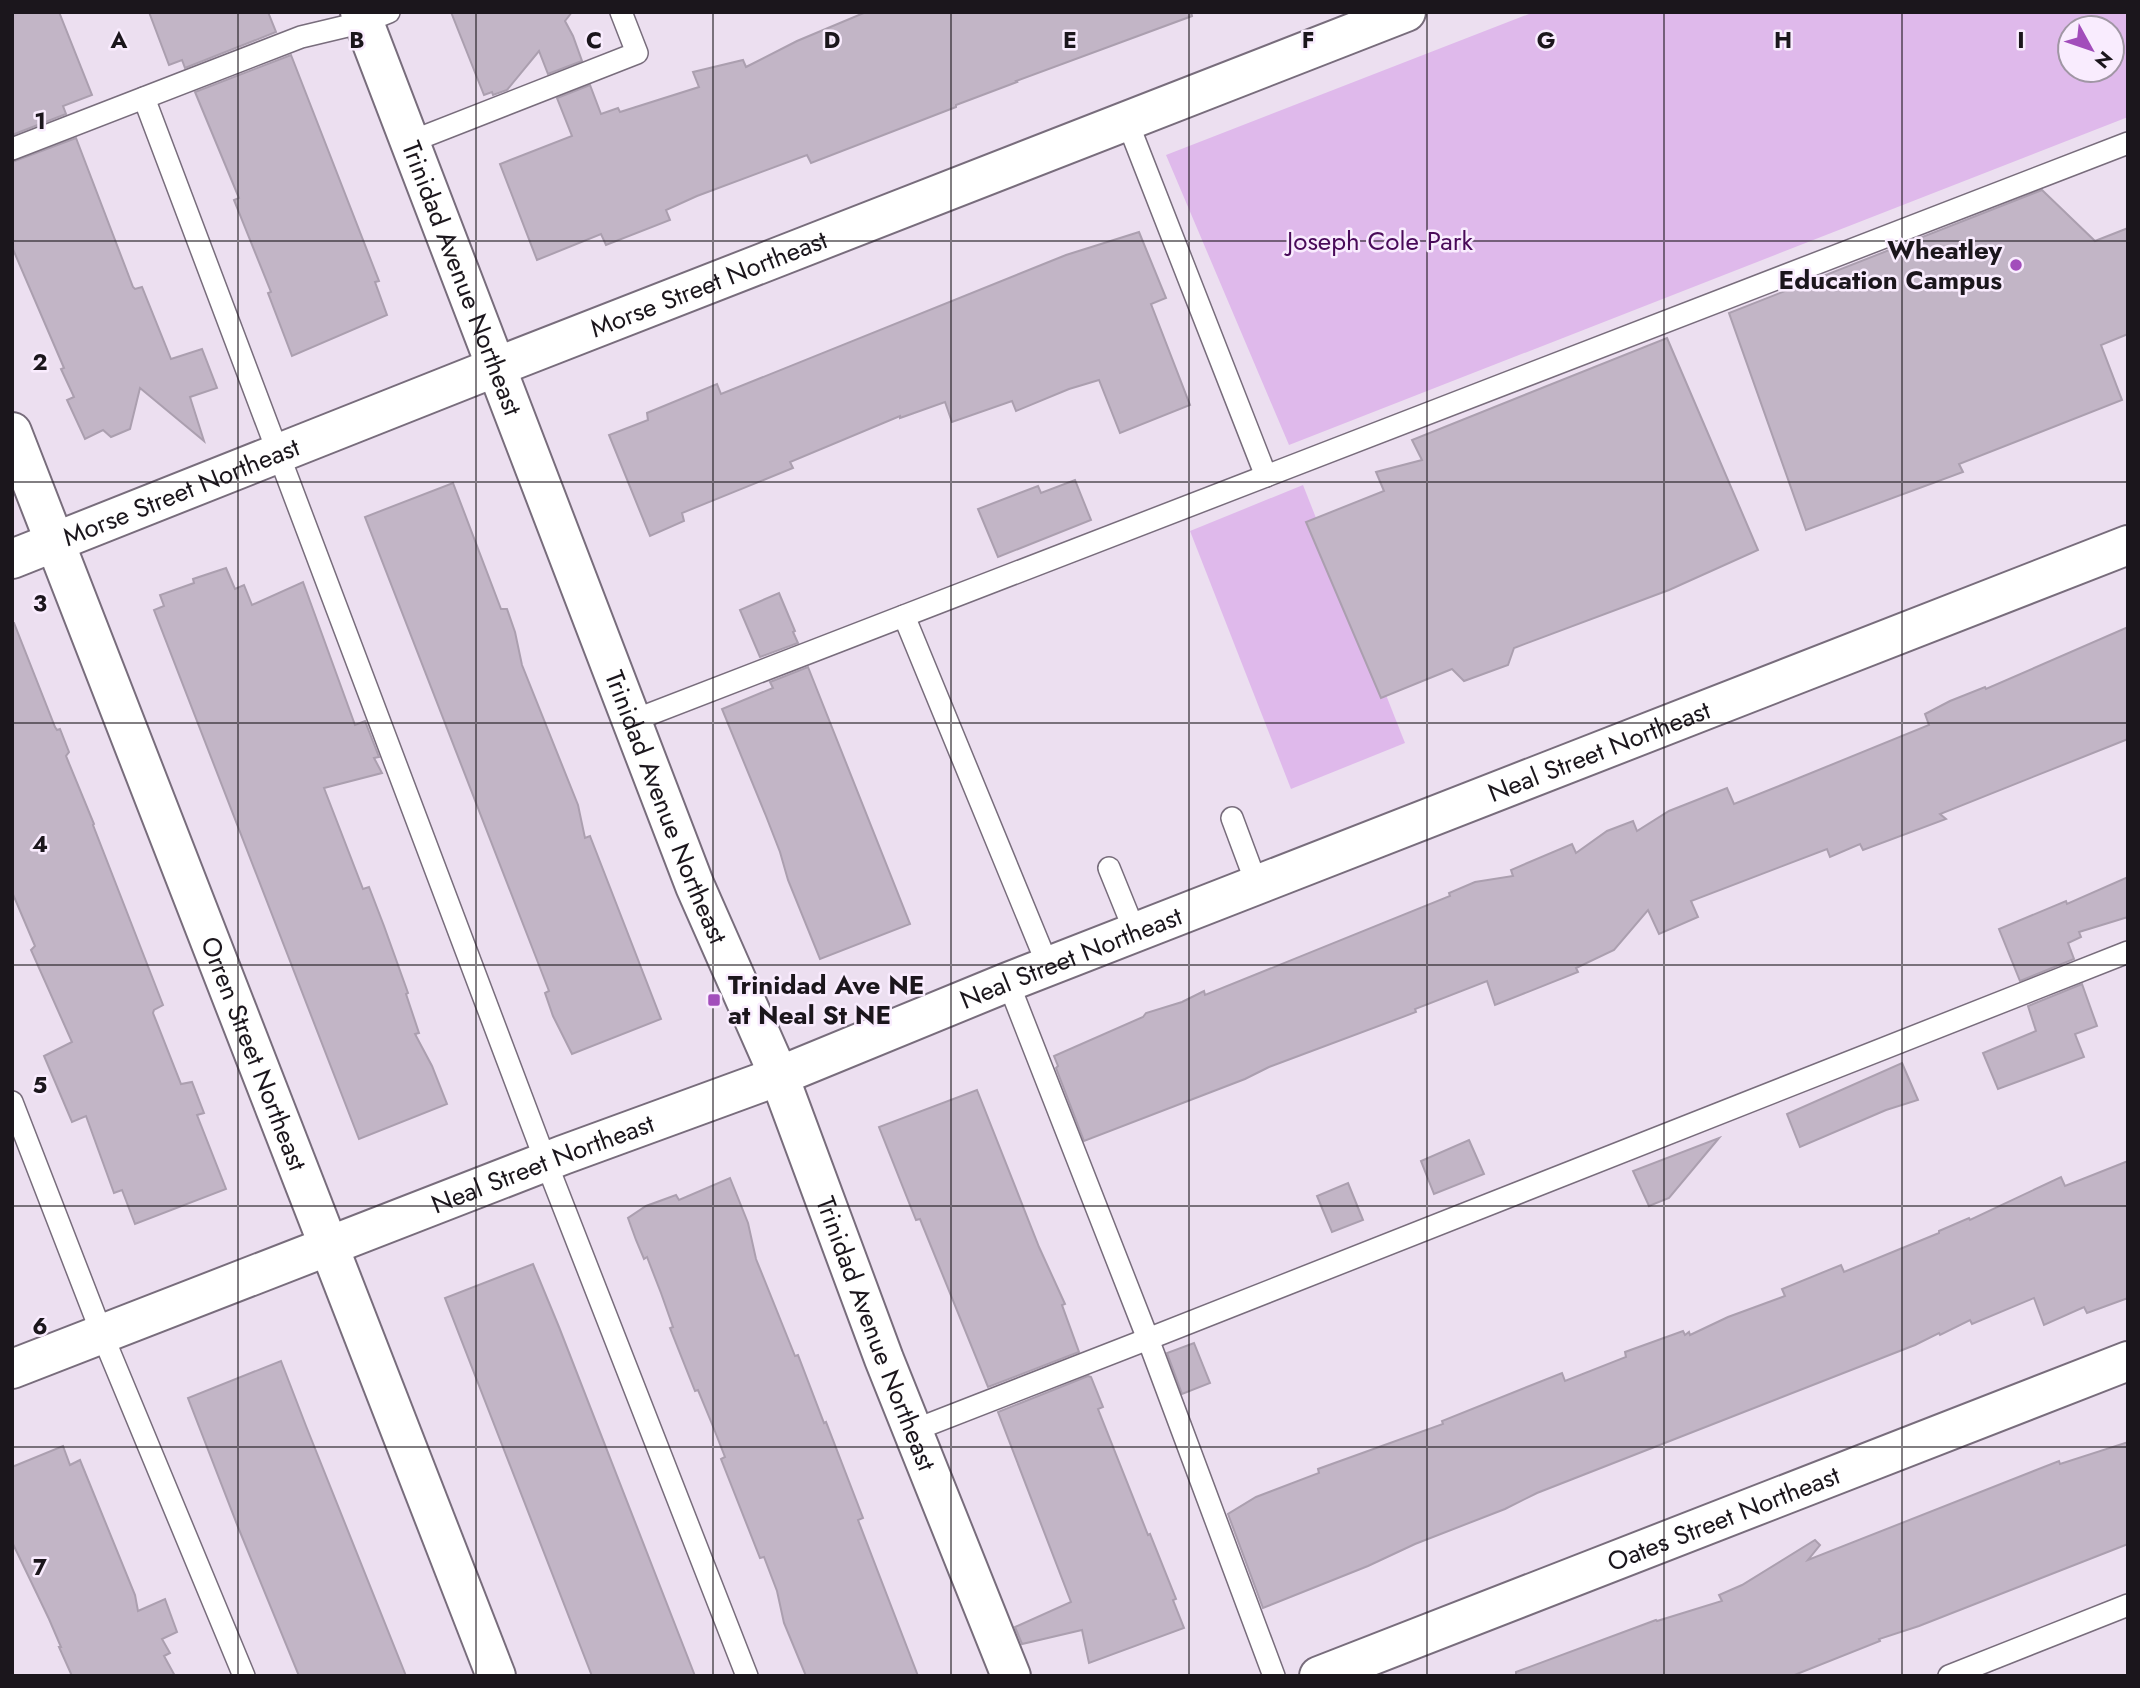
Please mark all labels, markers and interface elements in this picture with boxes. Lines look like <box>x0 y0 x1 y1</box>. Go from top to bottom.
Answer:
north arrow <box>2056 14 2126 84</box>
text: A <box>110 23 128 57</box>
text: B <box>349 23 365 57</box>
text: C <box>586 23 602 57</box>
text: D <box>824 23 841 57</box>
text: E <box>1063 23 1077 57</box>
text: F <box>1302 23 1314 57</box>
text: G <box>1537 23 1555 57</box>
text: H <box>1774 23 1792 57</box>
text: I <box>2017 23 2025 57</box>
text: N <box>2088 45 2119 74</box>
text: 1 <box>34 104 46 138</box>
street label: Trinidad Avenue Northeast <box>392 136 532 421</box>
street label: Morse Street Northeast <box>585 220 833 347</box>
park label: Joseph Cole Park <box>1284 222 1474 260</box>
place label: Wheatley Education Campus <box>1779 231 2002 299</box>
marker: Wheatley Education Campus <box>2008 257 2024 273</box>
text: 2 <box>32 345 48 379</box>
street label: Morse Street Northeast <box>57 428 306 556</box>
text: 3 <box>33 586 47 620</box>
street label: Trinidad Avenue Northeast <box>595 665 738 951</box>
street label: Neal Street Northeast <box>1482 691 1716 812</box>
text: 4 <box>32 827 48 861</box>
street label: Neal Street Northeast <box>954 897 1188 1019</box>
street label: Orren Street Northeast <box>191 931 317 1177</box>
place label: Trinidad Ave NE at Neal St NE <box>728 966 925 1034</box>
marker: Trinidad Ave NE at Neal St NE <box>706 992 722 1008</box>
text: 5 <box>33 1068 47 1102</box>
street label: Neal Street Northeast <box>426 1104 660 1223</box>
street label: Trinidad Avenue Northeast <box>806 1191 946 1477</box>
text: 6 <box>32 1309 48 1343</box>
street label: Oates Street Northeast <box>1602 1456 1846 1581</box>
text: 7 <box>33 1550 47 1584</box>

